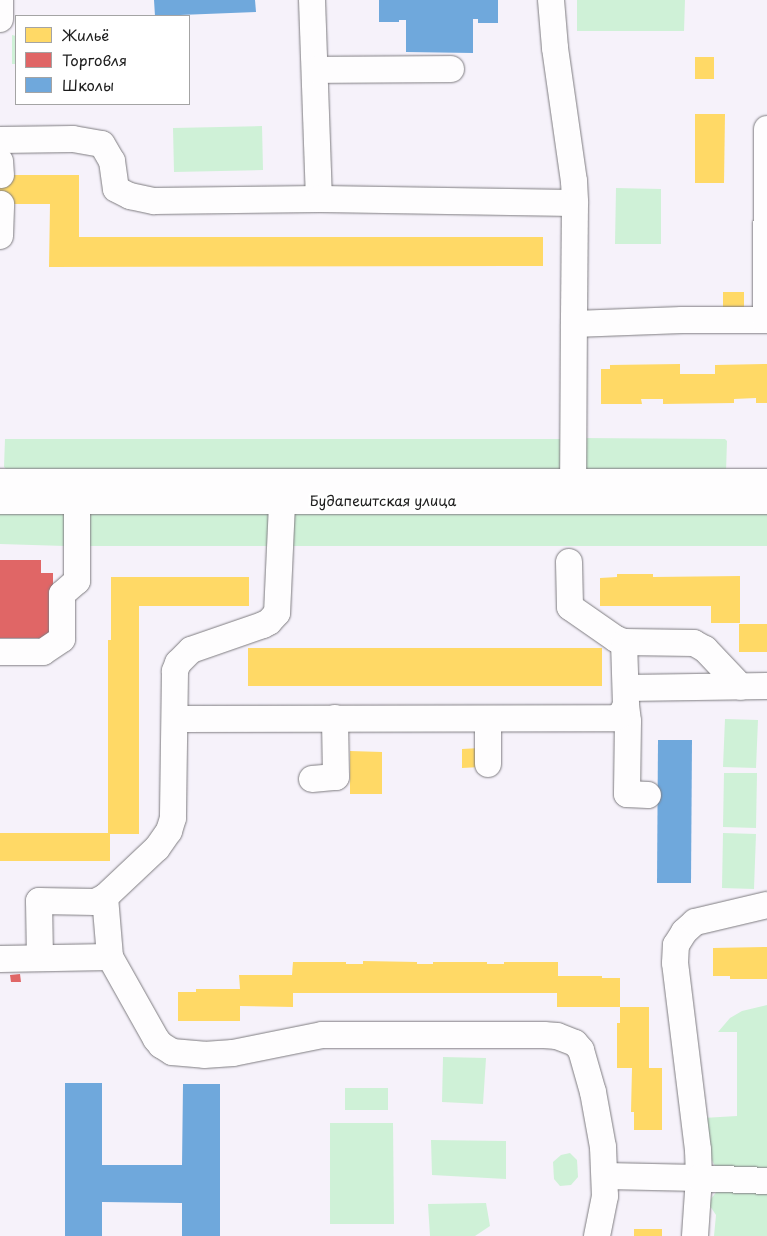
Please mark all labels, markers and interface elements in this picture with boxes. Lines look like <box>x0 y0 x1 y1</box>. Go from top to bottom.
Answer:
legend <box>15 15 190 105</box>
text: Жильё <box>62 23 109 46</box>
text: Торговля <box>62 48 127 71</box>
text: Школы <box>62 73 114 96</box>
street label: Будапештская улица <box>309 493 457 509</box>

